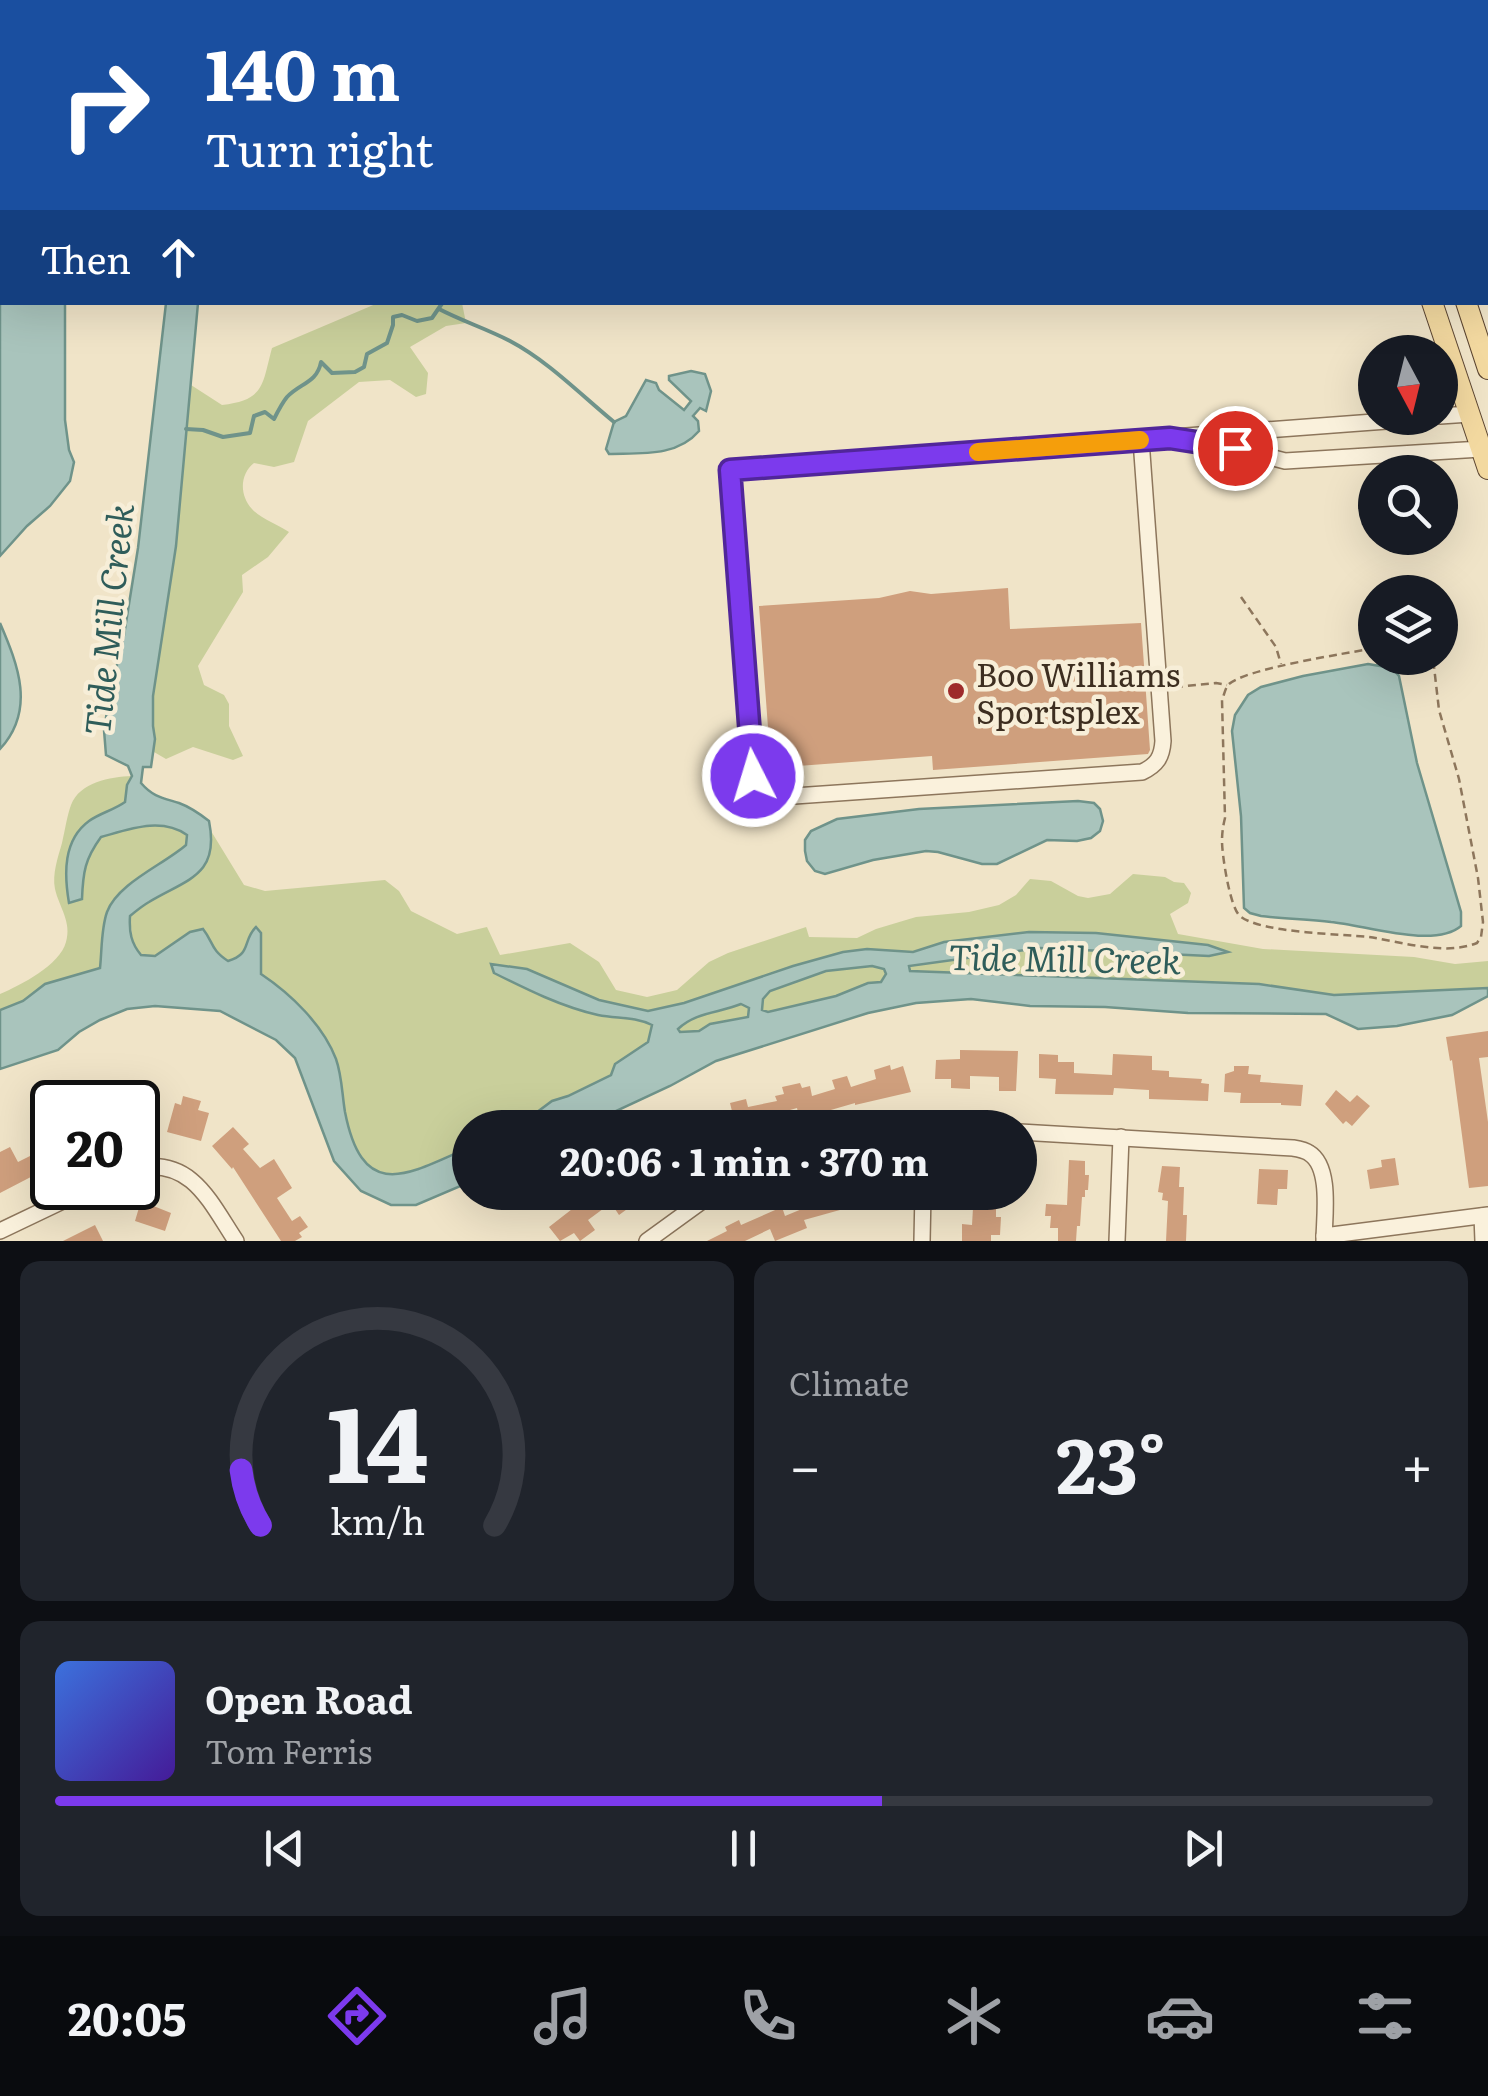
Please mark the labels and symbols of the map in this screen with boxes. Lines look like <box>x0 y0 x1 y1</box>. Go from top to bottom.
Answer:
north arrow <box>1358 335 1458 435</box>
pin <box>1193 406 1278 491</box>
water label: Tide Mill Creek <box>69 501 145 737</box>
place label: Boo Williams Sportsplex <box>976 649 1180 734</box>
marker: Boo Williams Sportsplex <box>945 680 967 702</box>
position arrow <box>701 724 805 828</box>
water label: Tide Mill Creek <box>948 929 1182 985</box>
speed limit sign: 20 <box>30 1080 160 1210</box>

